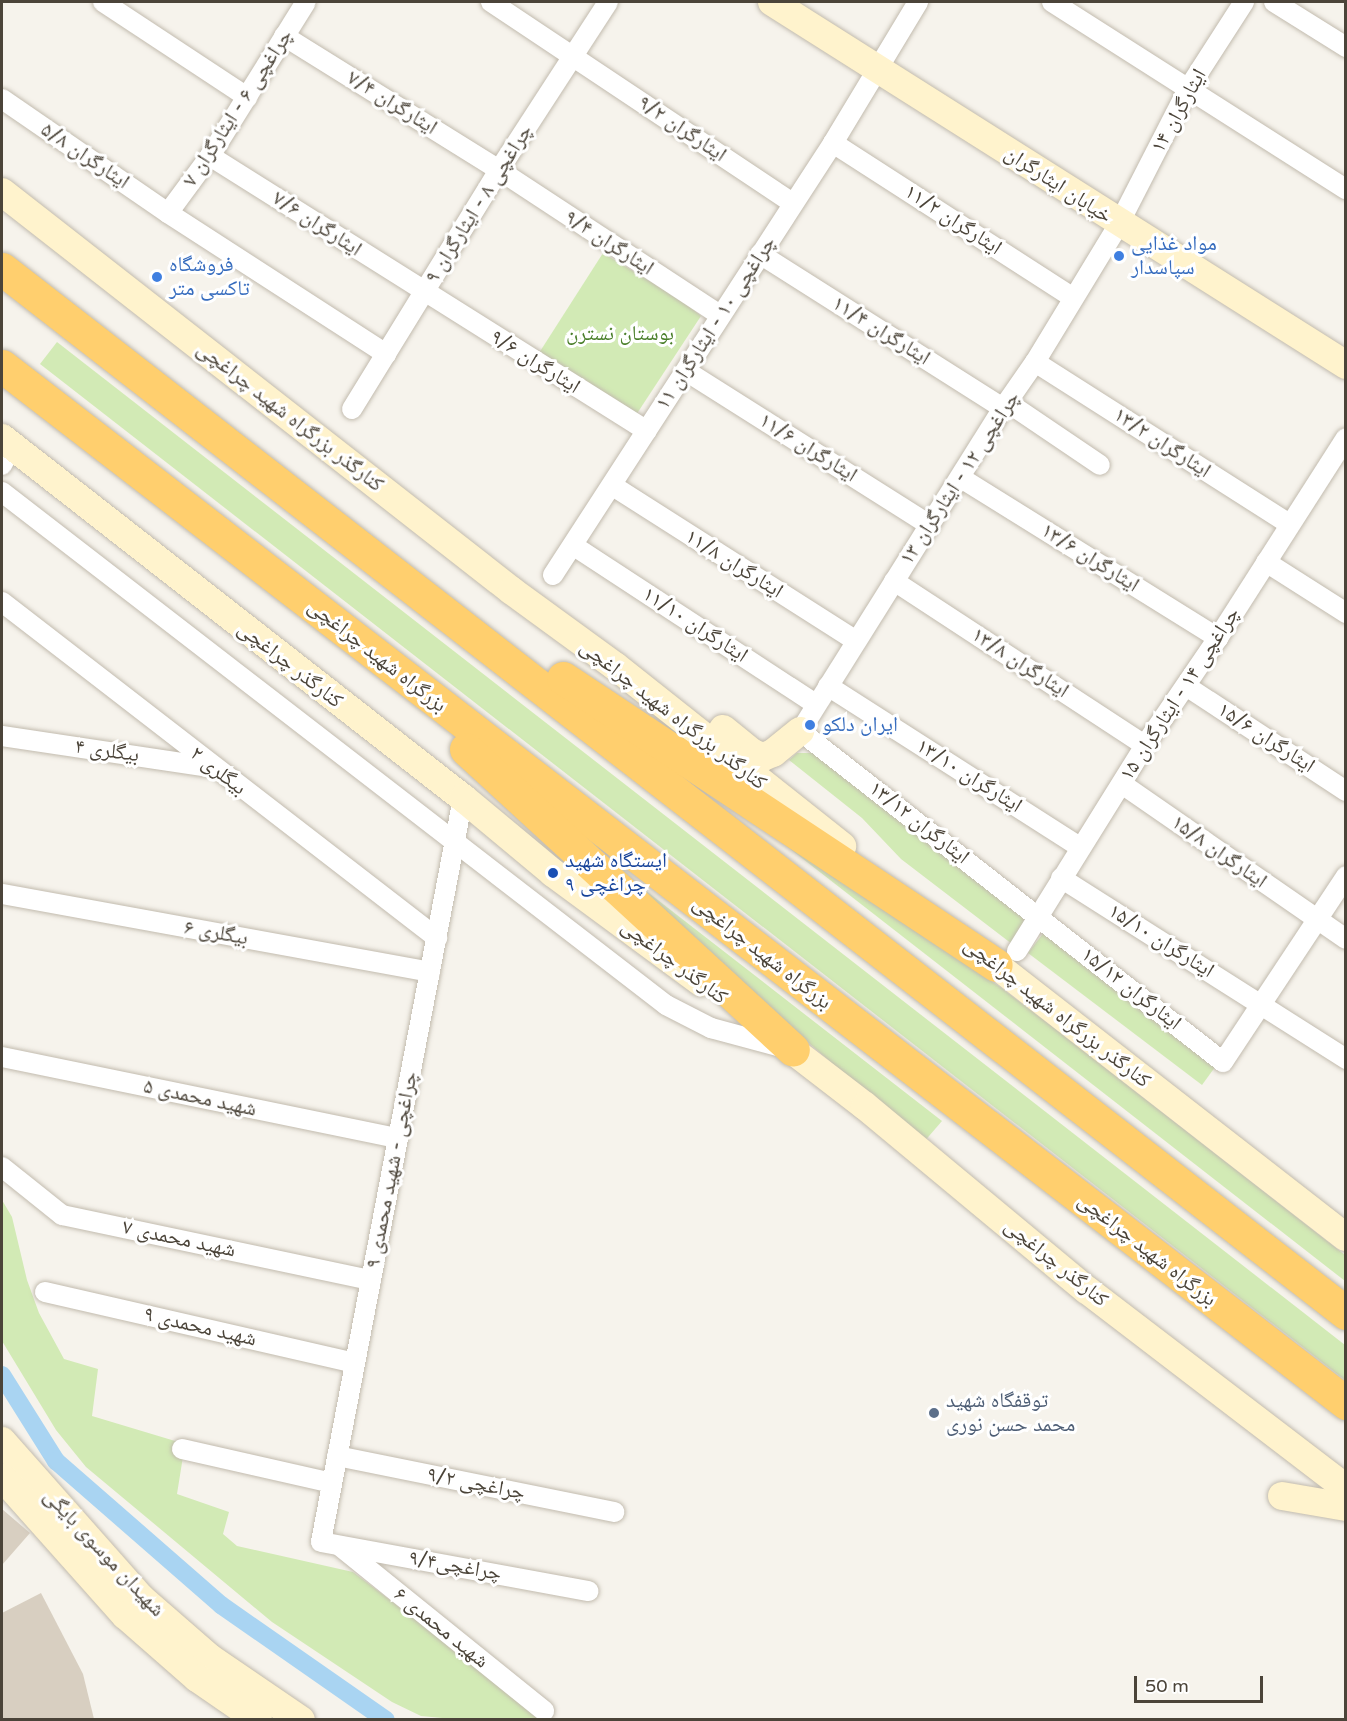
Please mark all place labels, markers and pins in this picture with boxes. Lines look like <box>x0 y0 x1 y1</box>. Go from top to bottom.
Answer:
place label: مواد غذایی سپاسدار <box>1131 231 1217 281</box>
marker: مواد غذایی سپاسدار <box>1112 249 1126 263</box>
place label: فروشگاه تاکسی متر <box>169 252 250 302</box>
marker: فروشگاه تاکسی متر <box>150 270 164 284</box>
place label: ایران دلکو <box>822 712 898 738</box>
marker: ایران دلکو <box>803 718 817 732</box>
place label: ایستگاه شهید چراغچی ۹ <box>565 848 667 898</box>
marker: ایستگاه شهید چراغچی ۹ <box>546 866 560 880</box>
place label: توقفگاه شهید محمد حسن نوری <box>946 1388 1075 1438</box>
marker: توقفگاه شهید محمد حسن نوری <box>927 1406 941 1420</box>

